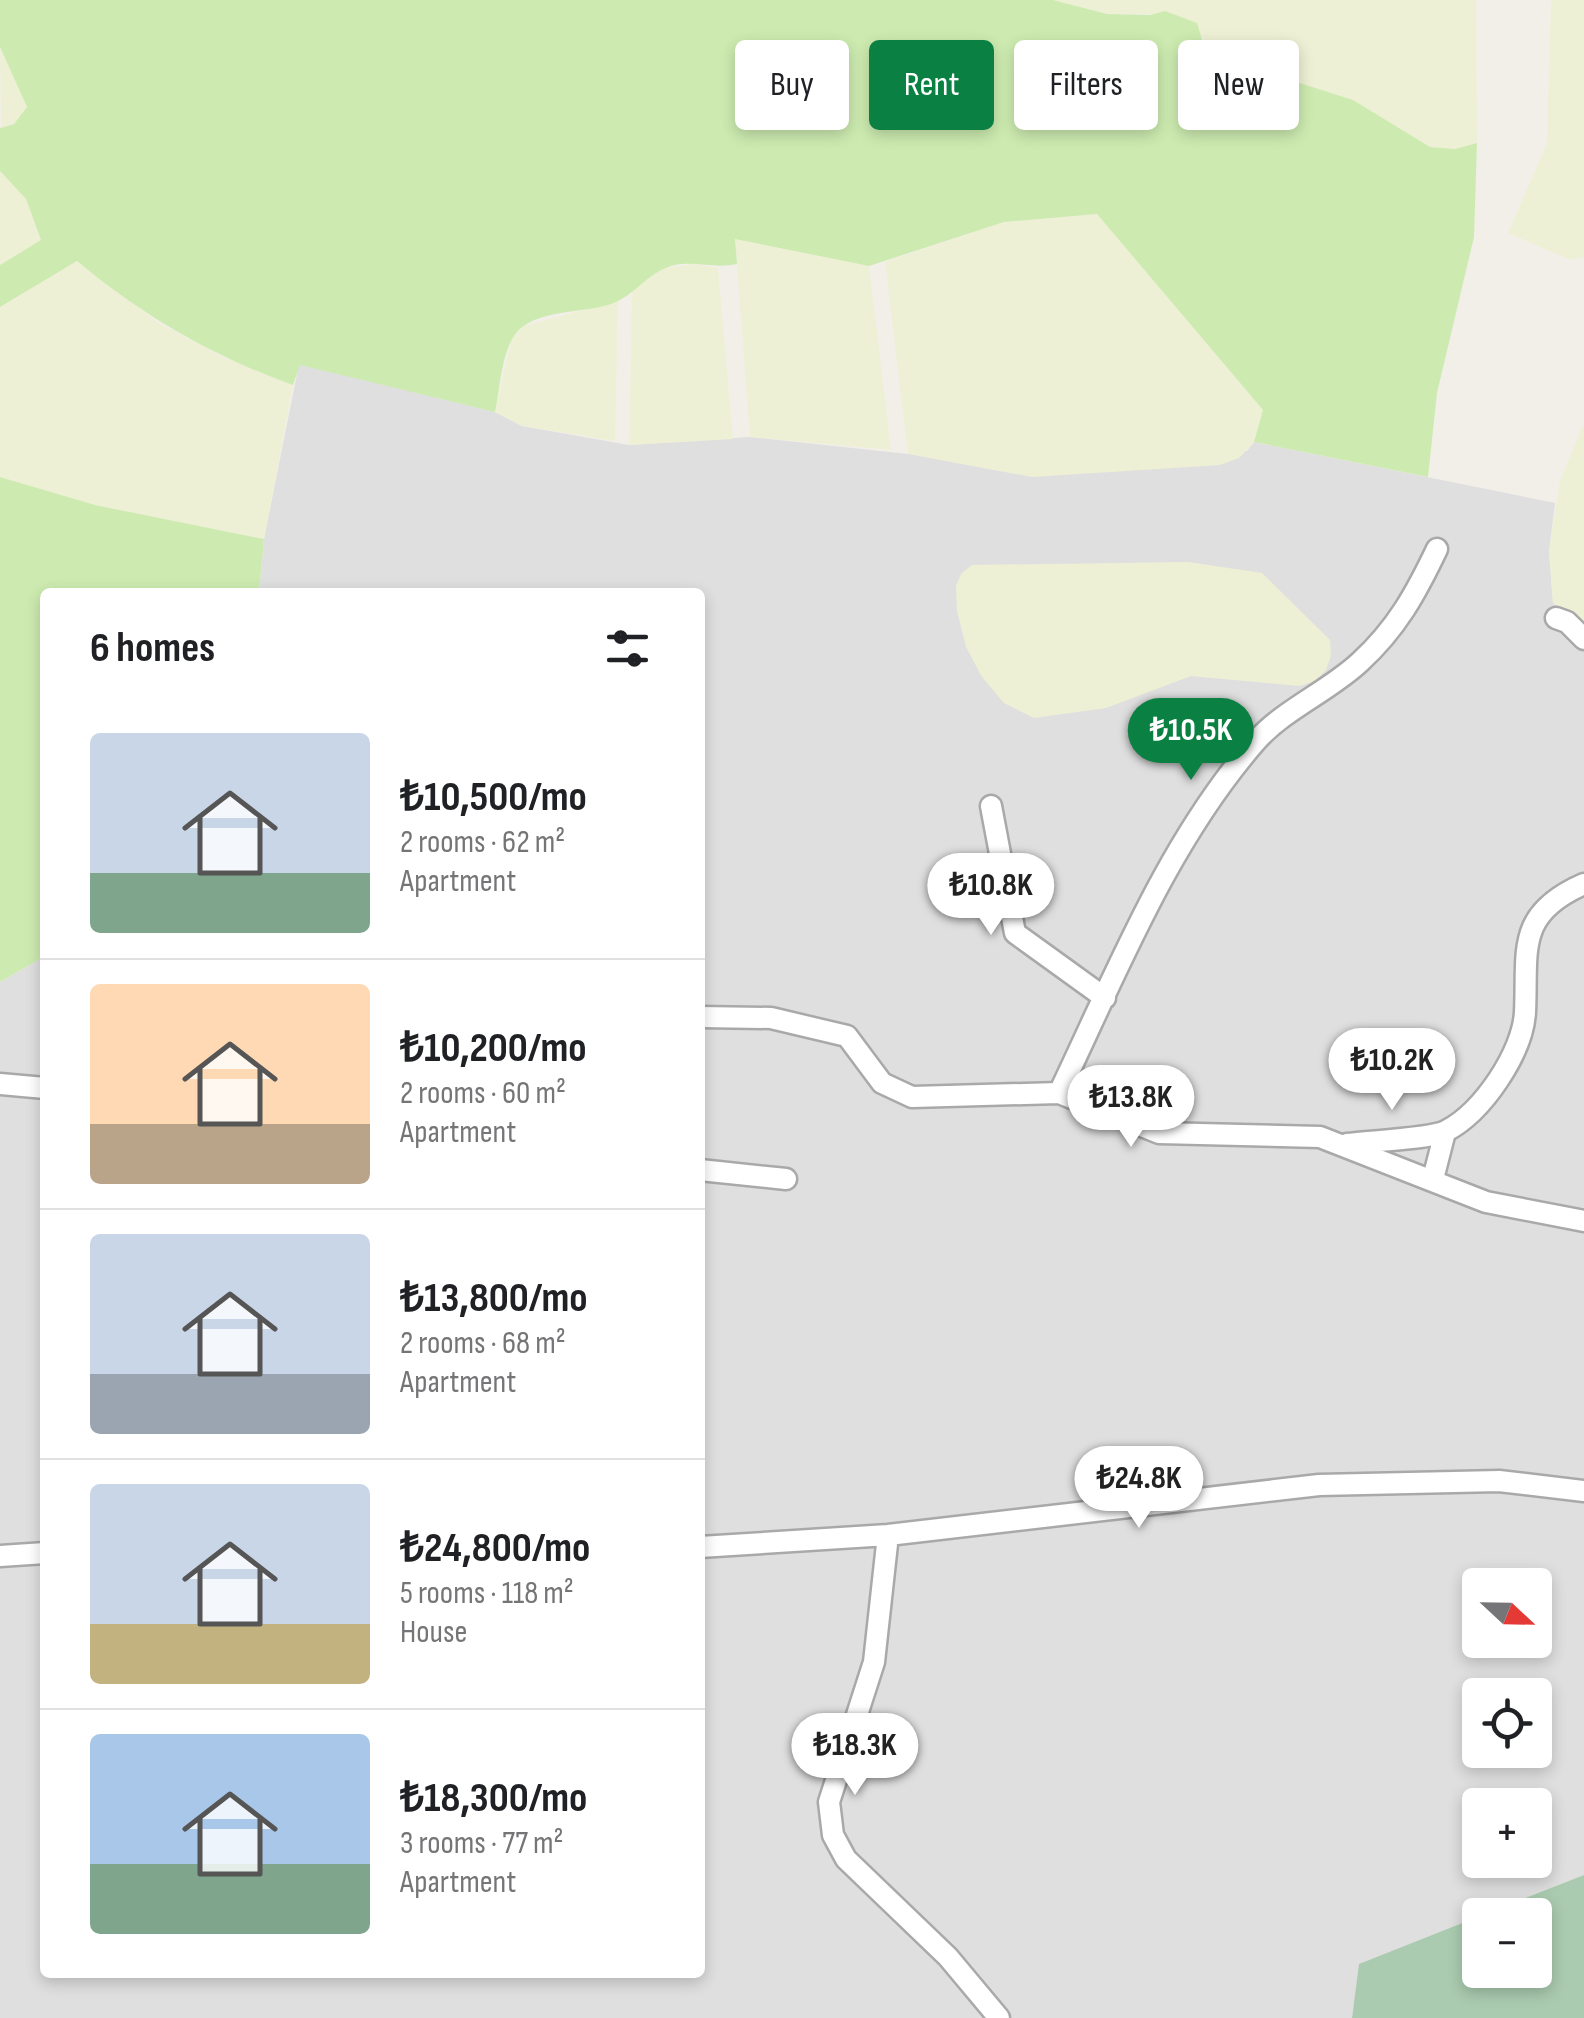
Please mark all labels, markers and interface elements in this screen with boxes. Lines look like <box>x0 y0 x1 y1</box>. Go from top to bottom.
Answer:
chip: Buy <box>735 40 849 130</box>
chip: Rent <box>869 40 994 130</box>
chip: Filters <box>1014 40 1158 130</box>
chip: New <box>1178 40 1299 130</box>
icon: filters <box>600 621 655 676</box>
text: 6 homes <box>90 623 215 674</box>
pin: ₺10.5K <box>1110 698 1272 783</box>
text: ₺10.5K <box>1150 711 1232 750</box>
text: ₺10,500/mo <box>400 772 587 823</box>
icon: home <box>170 773 290 893</box>
text: 2 rooms · 62 m² <box>400 823 565 862</box>
pin: ₺10.8K <box>910 853 1072 938</box>
text: Apartment <box>400 862 516 901</box>
text: ₺10.8K <box>949 866 1033 905</box>
text: ₺10,200/mo <box>400 1023 587 1074</box>
icon: home <box>170 1024 290 1144</box>
pin: ₺10.2K <box>1311 1028 1473 1113</box>
text: ₺10.2K <box>1350 1041 1434 1080</box>
pin: ₺13.8K <box>1050 1065 1212 1150</box>
text: 2 rooms · 60 m² <box>400 1074 566 1113</box>
text: ₺13.8K <box>1089 1078 1173 1117</box>
text: Apartment <box>400 1113 516 1152</box>
text: ₺13,800/mo <box>400 1273 588 1324</box>
icon: home <box>170 1274 290 1394</box>
text: 2 rooms · 68 m² <box>400 1324 566 1363</box>
text: Apartment <box>400 1363 516 1402</box>
pin: ₺24.8K <box>1058 1446 1220 1531</box>
text: ₺24.8K <box>1096 1459 1182 1498</box>
text: ₺24,800/mo <box>400 1523 590 1574</box>
icon: home <box>170 1524 290 1644</box>
north arrow <box>1462 1568 1552 1658</box>
map controls <box>1462 1568 1552 1988</box>
text: 5 rooms · 118 m² <box>400 1574 574 1613</box>
text: House <box>400 1613 467 1652</box>
button: locate <box>1462 1678 1552 1768</box>
pin: ₺18.3K <box>774 1713 936 1798</box>
text: ₺18.3K <box>813 1726 897 1765</box>
text: ₺18,300/mo <box>400 1773 587 1824</box>
icon: home <box>170 1774 290 1894</box>
button: + <box>1462 1788 1552 1878</box>
text: 3 rooms · 77 m² <box>400 1824 564 1863</box>
text: Apartment <box>400 1863 516 1902</box>
button: − <box>1462 1898 1552 1988</box>

